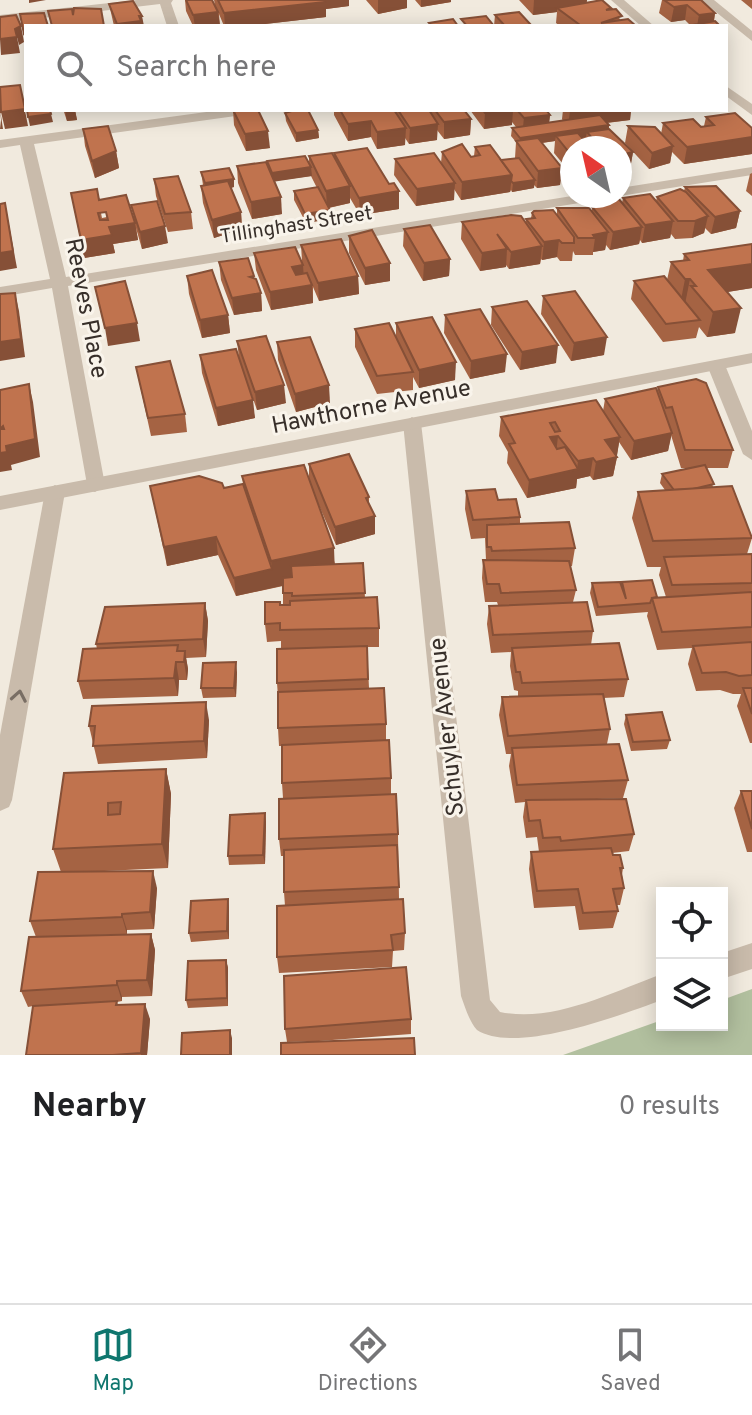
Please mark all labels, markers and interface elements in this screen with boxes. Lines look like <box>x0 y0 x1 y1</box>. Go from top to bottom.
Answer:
search box <box>24 24 728 112</box>
icon: search <box>52 46 96 90</box>
text: Search here <box>116 50 276 87</box>
north arrow <box>560 136 632 208</box>
street label: Tillinghast Street <box>218 201 374 251</box>
street label: Reeves Place <box>57 236 113 381</box>
street label: Hawthorne Avenue <box>269 374 474 442</box>
street label: Schuyler Avenue <box>424 636 472 818</box>
one-way arrow <box>9 689 26 703</box>
map controls <box>656 887 728 1031</box>
button: locate <box>656 887 728 959</box>
button: layers <box>656 959 728 1031</box>
text: Nearby <box>32 1086 147 1129</box>
text: 0 results <box>619 1091 720 1124</box>
tab: Map <box>91 1323 135 1398</box>
tab: Directions <box>318 1323 418 1398</box>
tab: Saved <box>600 1323 661 1398</box>

